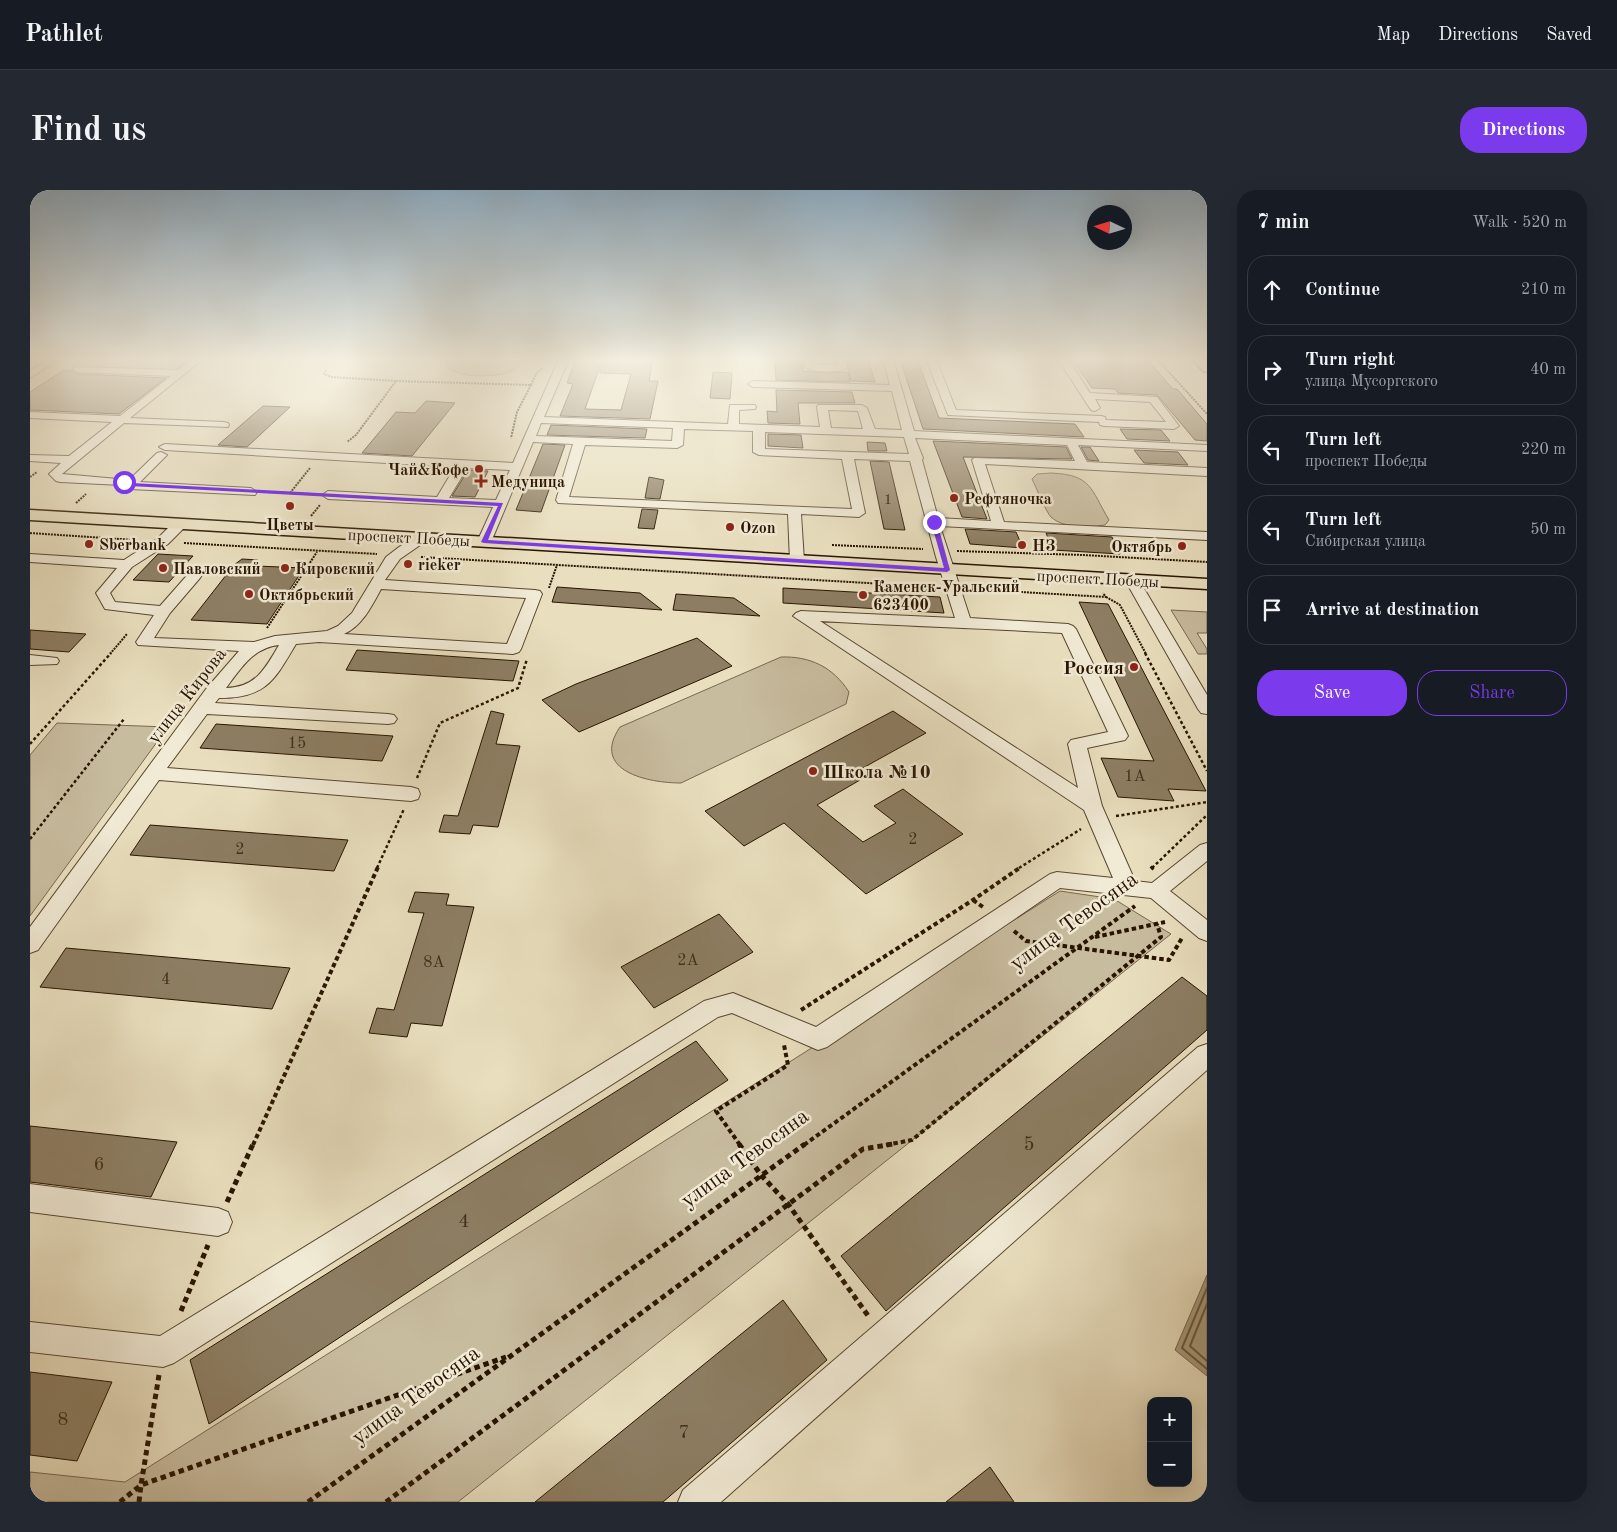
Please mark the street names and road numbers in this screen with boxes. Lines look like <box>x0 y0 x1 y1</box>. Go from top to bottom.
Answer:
street label: проспект Победы <box>347 528 470 550</box>
street label: проспект Победы <box>1036 569 1159 591</box>
street label: улица Кирова <box>145 645 231 748</box>
street label: улица Тевосяна <box>1006 868 1142 975</box>
street label: улица Тевосяна <box>677 1105 813 1212</box>
street label: улица Тевосяна <box>348 1342 484 1449</box>

